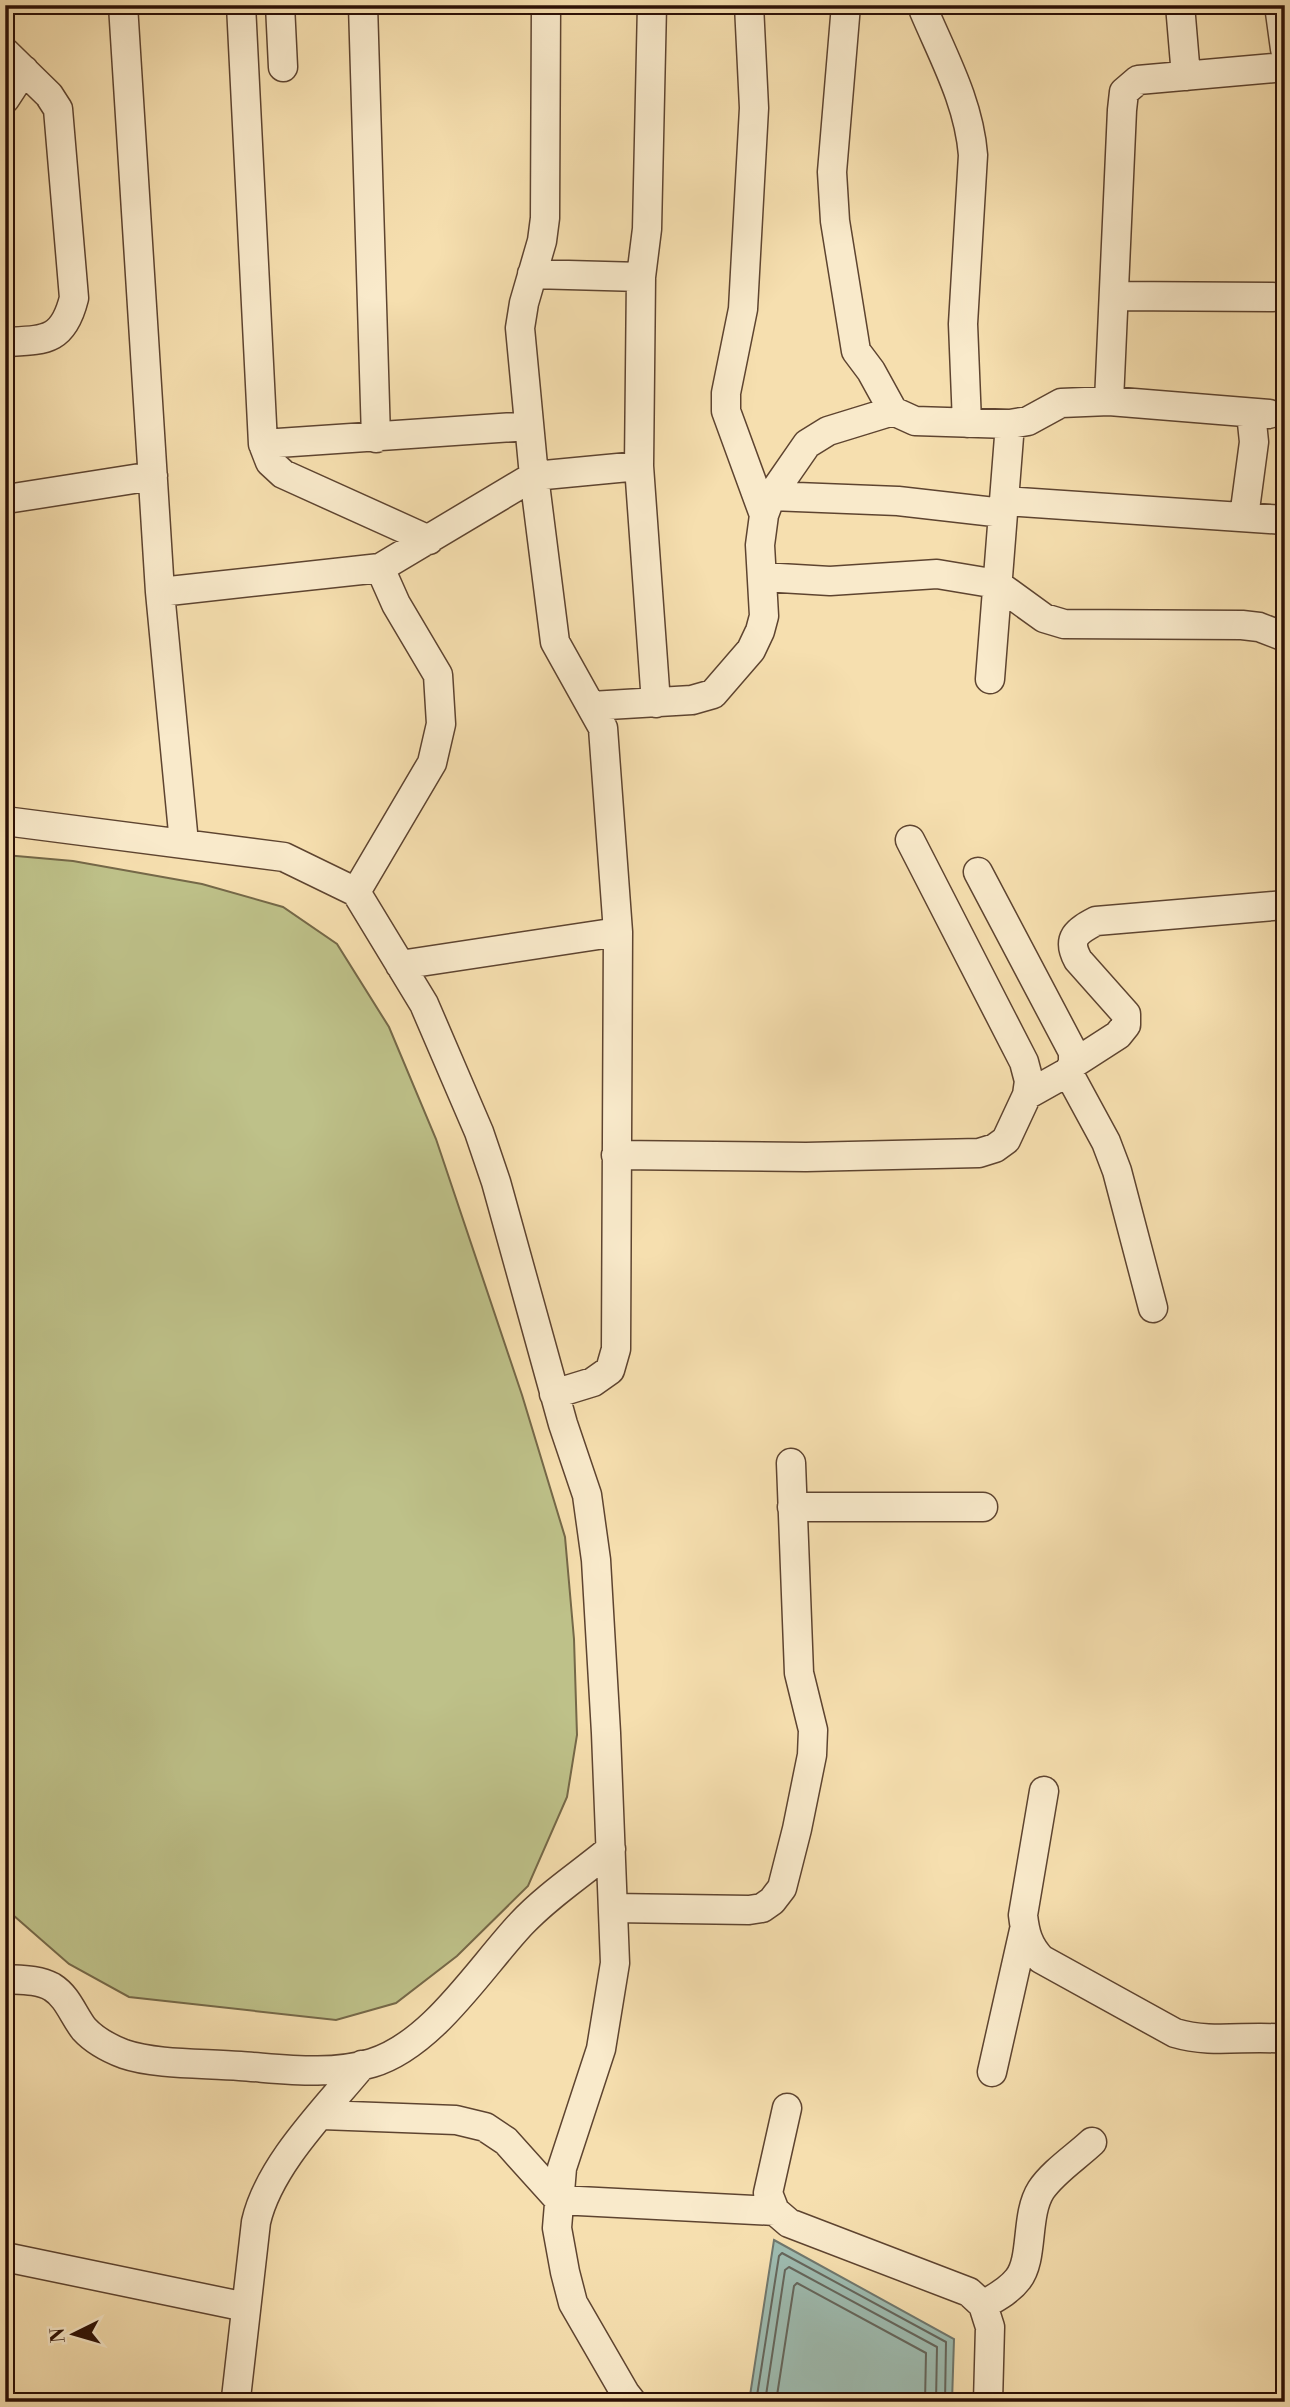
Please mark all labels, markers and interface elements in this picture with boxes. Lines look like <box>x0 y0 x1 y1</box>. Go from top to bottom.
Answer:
north arrow <box>38 2298 108 2368</box>
text: N <box>45 2327 71 2344</box>

